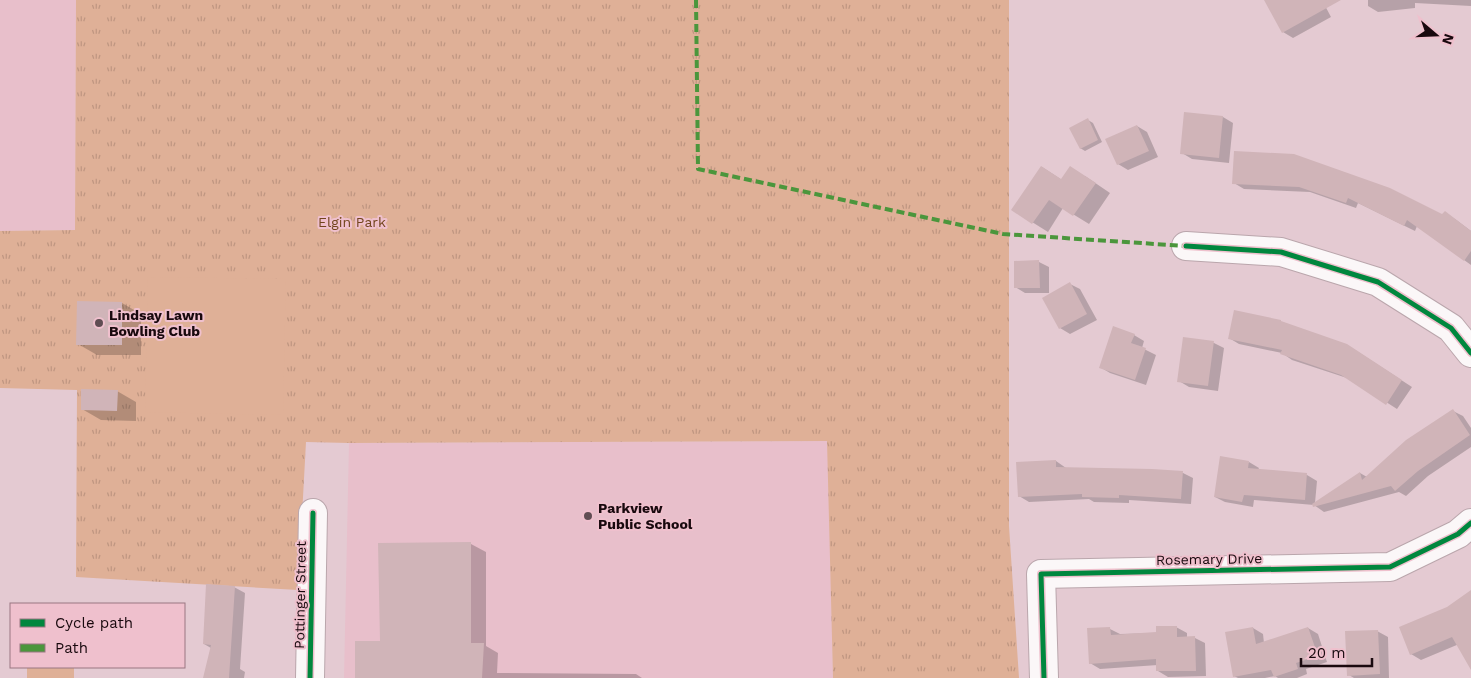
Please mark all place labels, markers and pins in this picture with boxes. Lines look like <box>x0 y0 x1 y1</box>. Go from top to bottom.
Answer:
place label: Lindsay Lawn Bowling Club <box>109 307 203 339</box>
marker: Lindsay Lawn Bowling Club <box>93 317 105 329</box>
place label: Parkview Public School <box>598 500 693 532</box>
marker: Parkview Public School <box>582 510 594 522</box>

